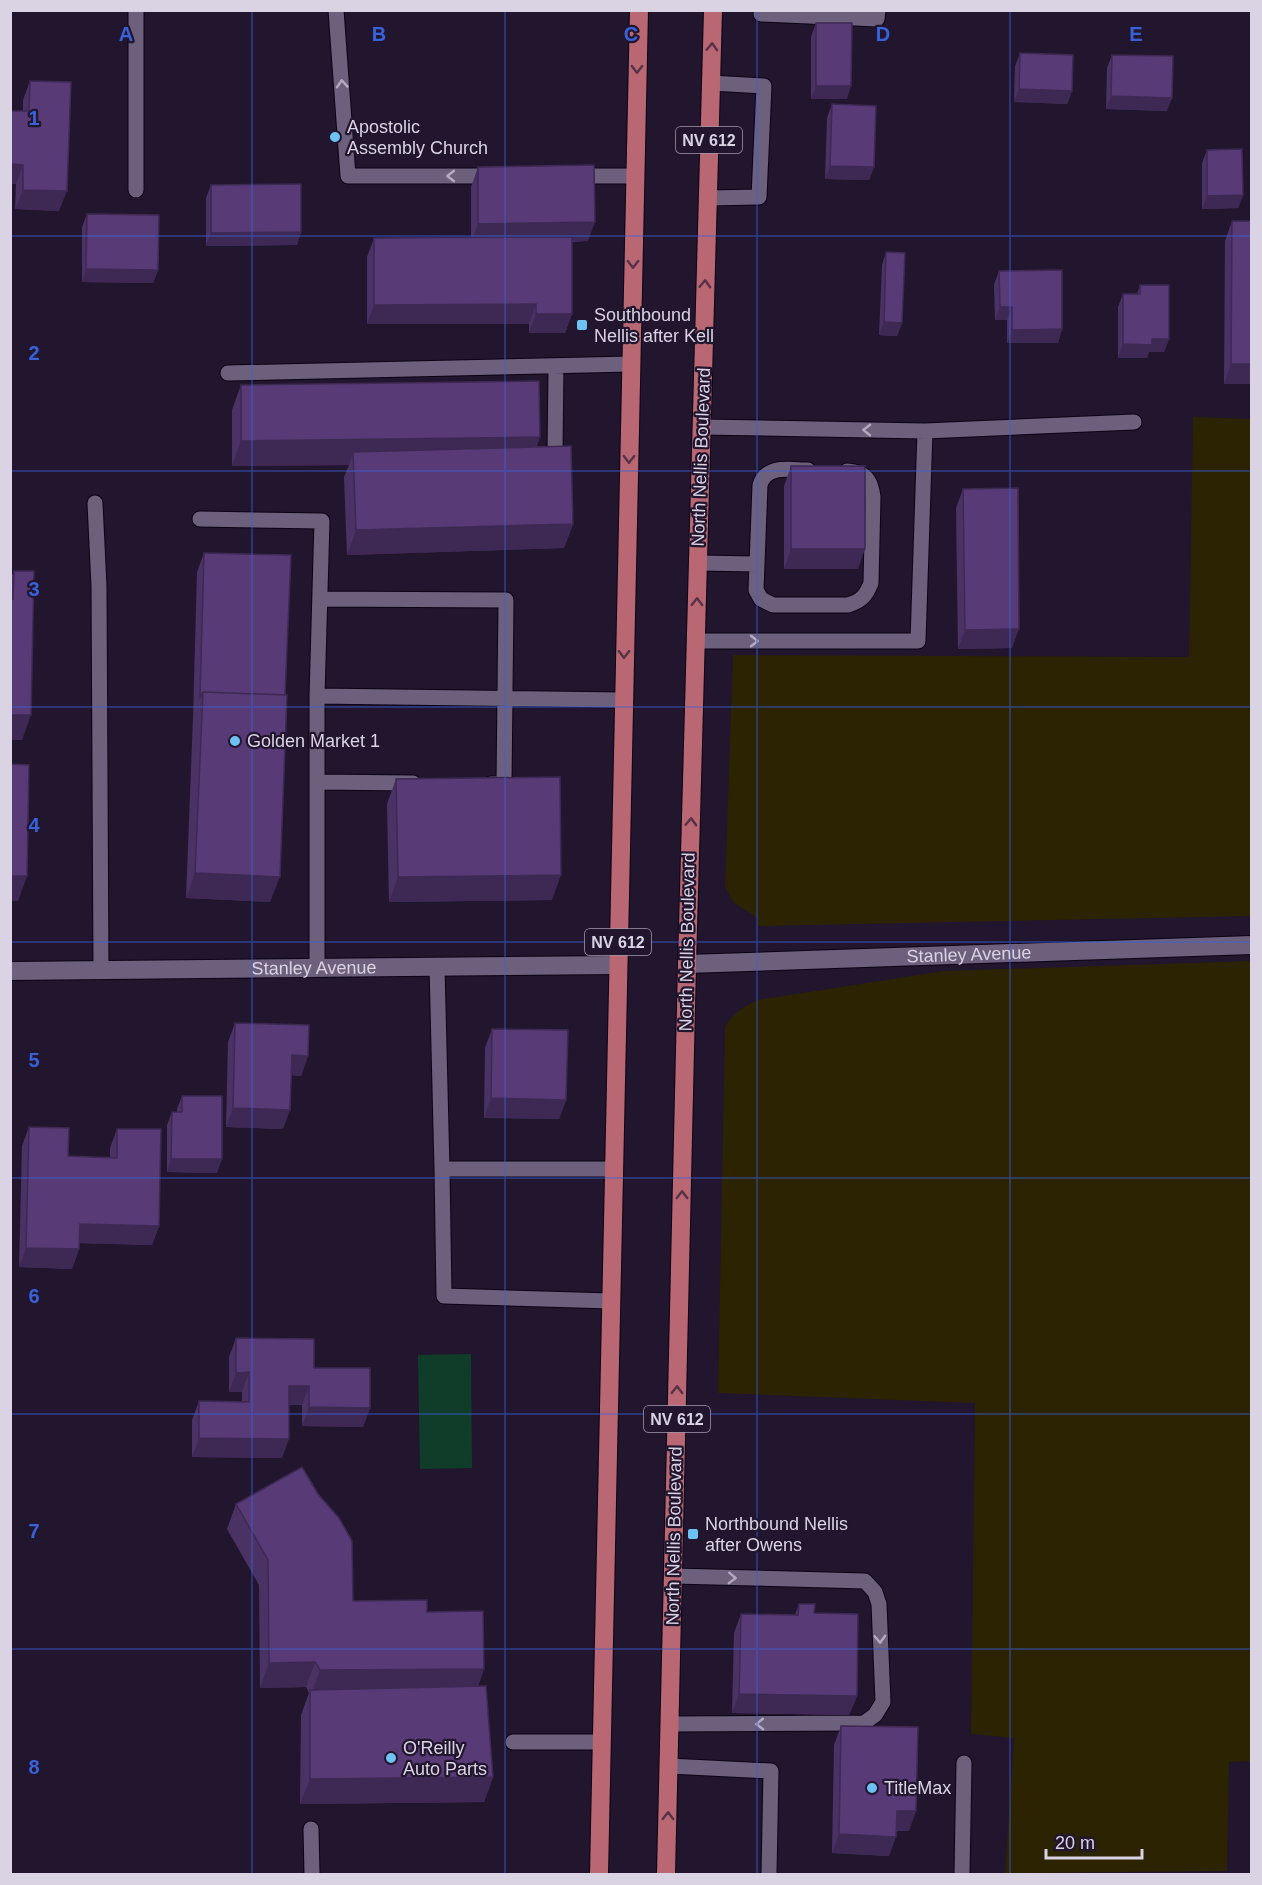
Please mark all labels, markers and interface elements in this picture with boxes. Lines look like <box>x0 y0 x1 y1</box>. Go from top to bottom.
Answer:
text: A <box>119 23 133 45</box>
text: B <box>372 23 386 45</box>
text: C <box>624 23 638 45</box>
text: D <box>876 23 890 45</box>
text: E <box>1129 23 1143 45</box>
one-way arrow <box>705 42 718 51</box>
one-way arrow <box>631 64 644 73</box>
one-way arrow <box>336 79 349 88</box>
text: 1 <box>28 107 40 129</box>
place label: Apostolic Assembly Church <box>347 117 488 158</box>
road number: NV 612 <box>676 127 742 153</box>
marker: Apostolic Assembly Church <box>328 130 342 144</box>
one-way arrow <box>446 170 455 182</box>
one-way arrow <box>627 259 639 268</box>
one-way arrow <box>699 280 712 289</box>
place label: Southbound Nellis after Kell <box>594 305 714 346</box>
marker: Southbound Nellis after Kell <box>575 318 589 332</box>
text: 2 <box>28 342 40 364</box>
street label: North Nellis Boulevard <box>688 367 714 547</box>
one-way arrow <box>862 424 871 436</box>
one-way arrow <box>623 454 635 463</box>
text: 3 <box>28 578 40 600</box>
one-way arrow <box>690 597 703 606</box>
one-way arrow <box>750 635 759 647</box>
one-way arrow <box>618 649 631 658</box>
place label: Golden Market 1 <box>247 731 380 751</box>
marker: Golden Market 1 <box>228 734 242 748</box>
text: 4 <box>28 814 40 836</box>
one-way arrow <box>684 817 697 826</box>
street label: North Nellis Boulevard <box>675 852 699 1032</box>
road number: NV 612 <box>585 929 651 955</box>
street label: Stanley Avenue <box>906 942 1032 967</box>
street label: Stanley Avenue <box>251 957 377 979</box>
text: 5 <box>28 1049 40 1071</box>
one-way arrow <box>675 1191 688 1200</box>
text: 6 <box>28 1285 40 1307</box>
one-way arrow <box>671 1386 684 1395</box>
road number: NV 612 <box>644 1406 710 1432</box>
street label: North Nellis Boulevard <box>662 1446 686 1626</box>
place label: Northbound Nellis after Owens <box>705 1514 848 1555</box>
text: 7 <box>28 1520 40 1542</box>
marker: Northbound Nellis after Owens <box>686 1527 700 1541</box>
one-way arrow <box>727 1571 736 1584</box>
one-way arrow <box>874 1634 887 1643</box>
one-way arrow <box>756 1717 765 1730</box>
place label: O'Reilly Auto Parts <box>403 1738 487 1779</box>
marker: O'Reilly Auto Parts <box>384 1751 398 1765</box>
text: 8 <box>28 1756 40 1778</box>
place label: TitleMax <box>884 1778 951 1798</box>
marker: TitleMax <box>865 1781 879 1795</box>
one-way arrow <box>662 1812 674 1821</box>
scale bar <box>1046 1822 1142 1860</box>
text: 20 m <box>1055 1833 1095 1853</box>

